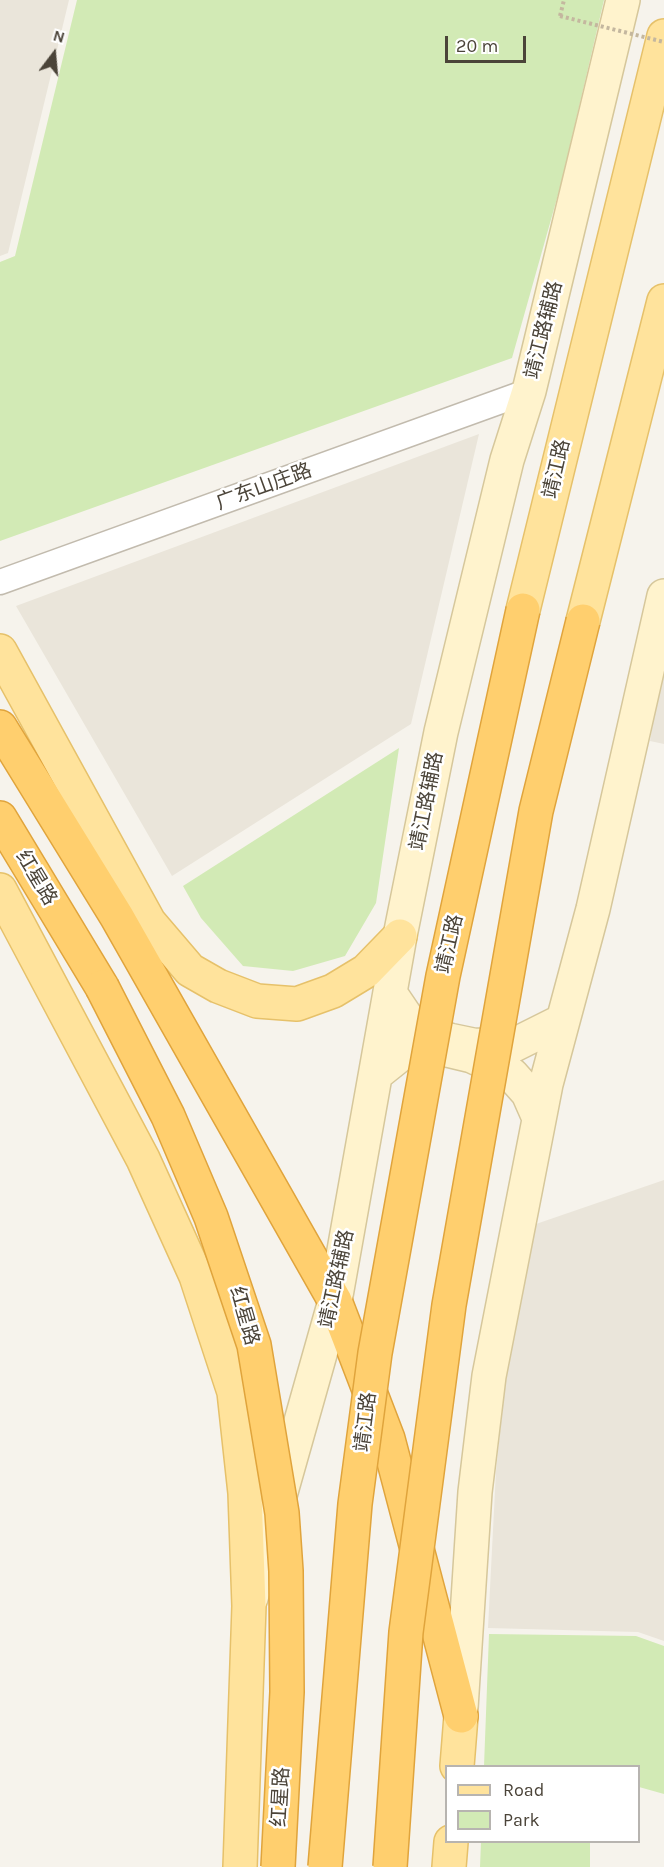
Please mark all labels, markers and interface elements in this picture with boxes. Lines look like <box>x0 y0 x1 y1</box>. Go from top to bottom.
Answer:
north arrow <box>24 24 84 84</box>
scale bar <box>448 24 529 62</box>
text: N <box>51 25 67 47</box>
text: 20 m <box>456 35 498 57</box>
street label: 靖江路辅路 <box>520 279 568 381</box>
street label: 靖江路 <box>539 437 575 501</box>
street label: 广东山庄路 <box>213 459 315 515</box>
street label: 靖江路辅路 <box>406 750 448 852</box>
street label: 红星路 <box>10 846 62 910</box>
street label: 靖江路 <box>432 912 468 976</box>
street label: 靖江路辅路 <box>315 1228 359 1330</box>
street label: 红星路 <box>224 1284 264 1348</box>
street label: 靖江路 <box>350 1391 382 1453</box>
legend <box>445 1765 640 1843</box>
street label: 红星路 <box>267 1766 295 1828</box>
text: Road <box>503 1779 544 1801</box>
text: Park <box>503 1809 540 1831</box>

